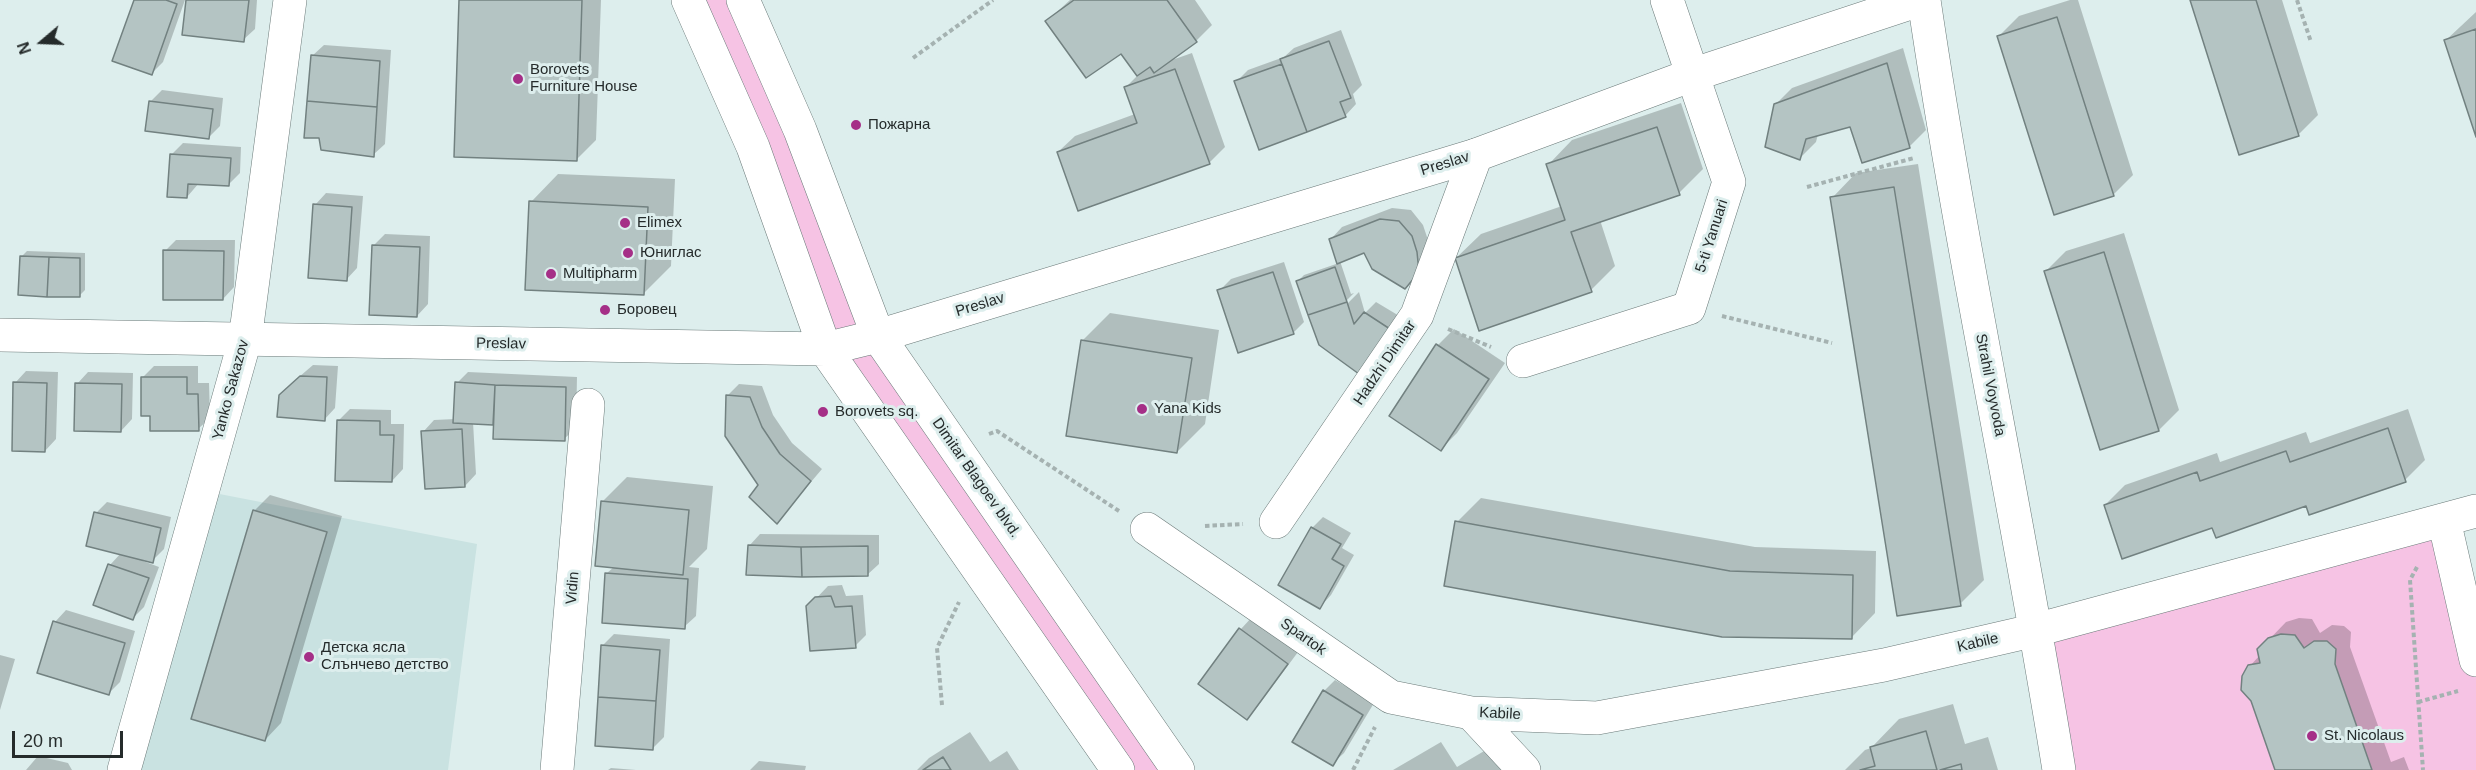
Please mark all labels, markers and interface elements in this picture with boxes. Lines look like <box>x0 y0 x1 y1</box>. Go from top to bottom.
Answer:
north arrow <box>12 12 72 72</box>
text: N <box>15 40 34 56</box>
place label: Borovets Furniture House <box>530 61 638 96</box>
marker: Borovets Furniture House <box>511 72 525 86</box>
place label: Пожарна <box>868 116 930 134</box>
marker: Пожарна <box>849 118 863 132</box>
street label: Preslav <box>1418 148 1472 180</box>
street label: 5-ti Yanuari <box>1692 197 1732 275</box>
place label: Elimex <box>637 214 682 232</box>
marker: Elimex <box>618 216 632 230</box>
place label: Юниглас <box>640 244 702 262</box>
marker: Юниглас <box>621 246 635 260</box>
place label: Multipharm <box>563 265 637 283</box>
marker: Multipharm <box>544 267 558 281</box>
street label: Preslav <box>953 289 1007 321</box>
place label: Боровец <box>617 301 677 319</box>
marker: Боровец <box>598 303 612 317</box>
street label: Hadzhi Dimitar <box>1350 317 1420 409</box>
street label: Strahil Voyvoda <box>1971 332 2009 438</box>
street label: Preslav <box>476 335 526 353</box>
street label: Yanko Sakazov <box>209 338 253 442</box>
place label: Yana Kids <box>1154 400 1221 418</box>
marker: Yana Kids <box>1135 402 1149 416</box>
place label: Borovets sq. <box>835 403 918 421</box>
marker: Borovets sq. <box>816 405 830 419</box>
street label: Dimitar Blagoev blvd. <box>928 415 1024 541</box>
street label: Vidin <box>563 571 583 605</box>
street label: Spartok <box>1277 615 1329 659</box>
street label: Kabile <box>1956 630 2000 656</box>
place label: Детска ясла Слънчево детство <box>321 639 449 674</box>
marker: Детска ясла Слънчево детство <box>302 650 316 664</box>
street label: Kabile <box>1479 704 1521 724</box>
scale bar <box>15 719 126 757</box>
place label: St. Nicolaus <box>2324 727 2404 745</box>
marker: St. Nicolaus <box>2305 729 2319 743</box>
text: 20 m <box>23 731 63 751</box>

